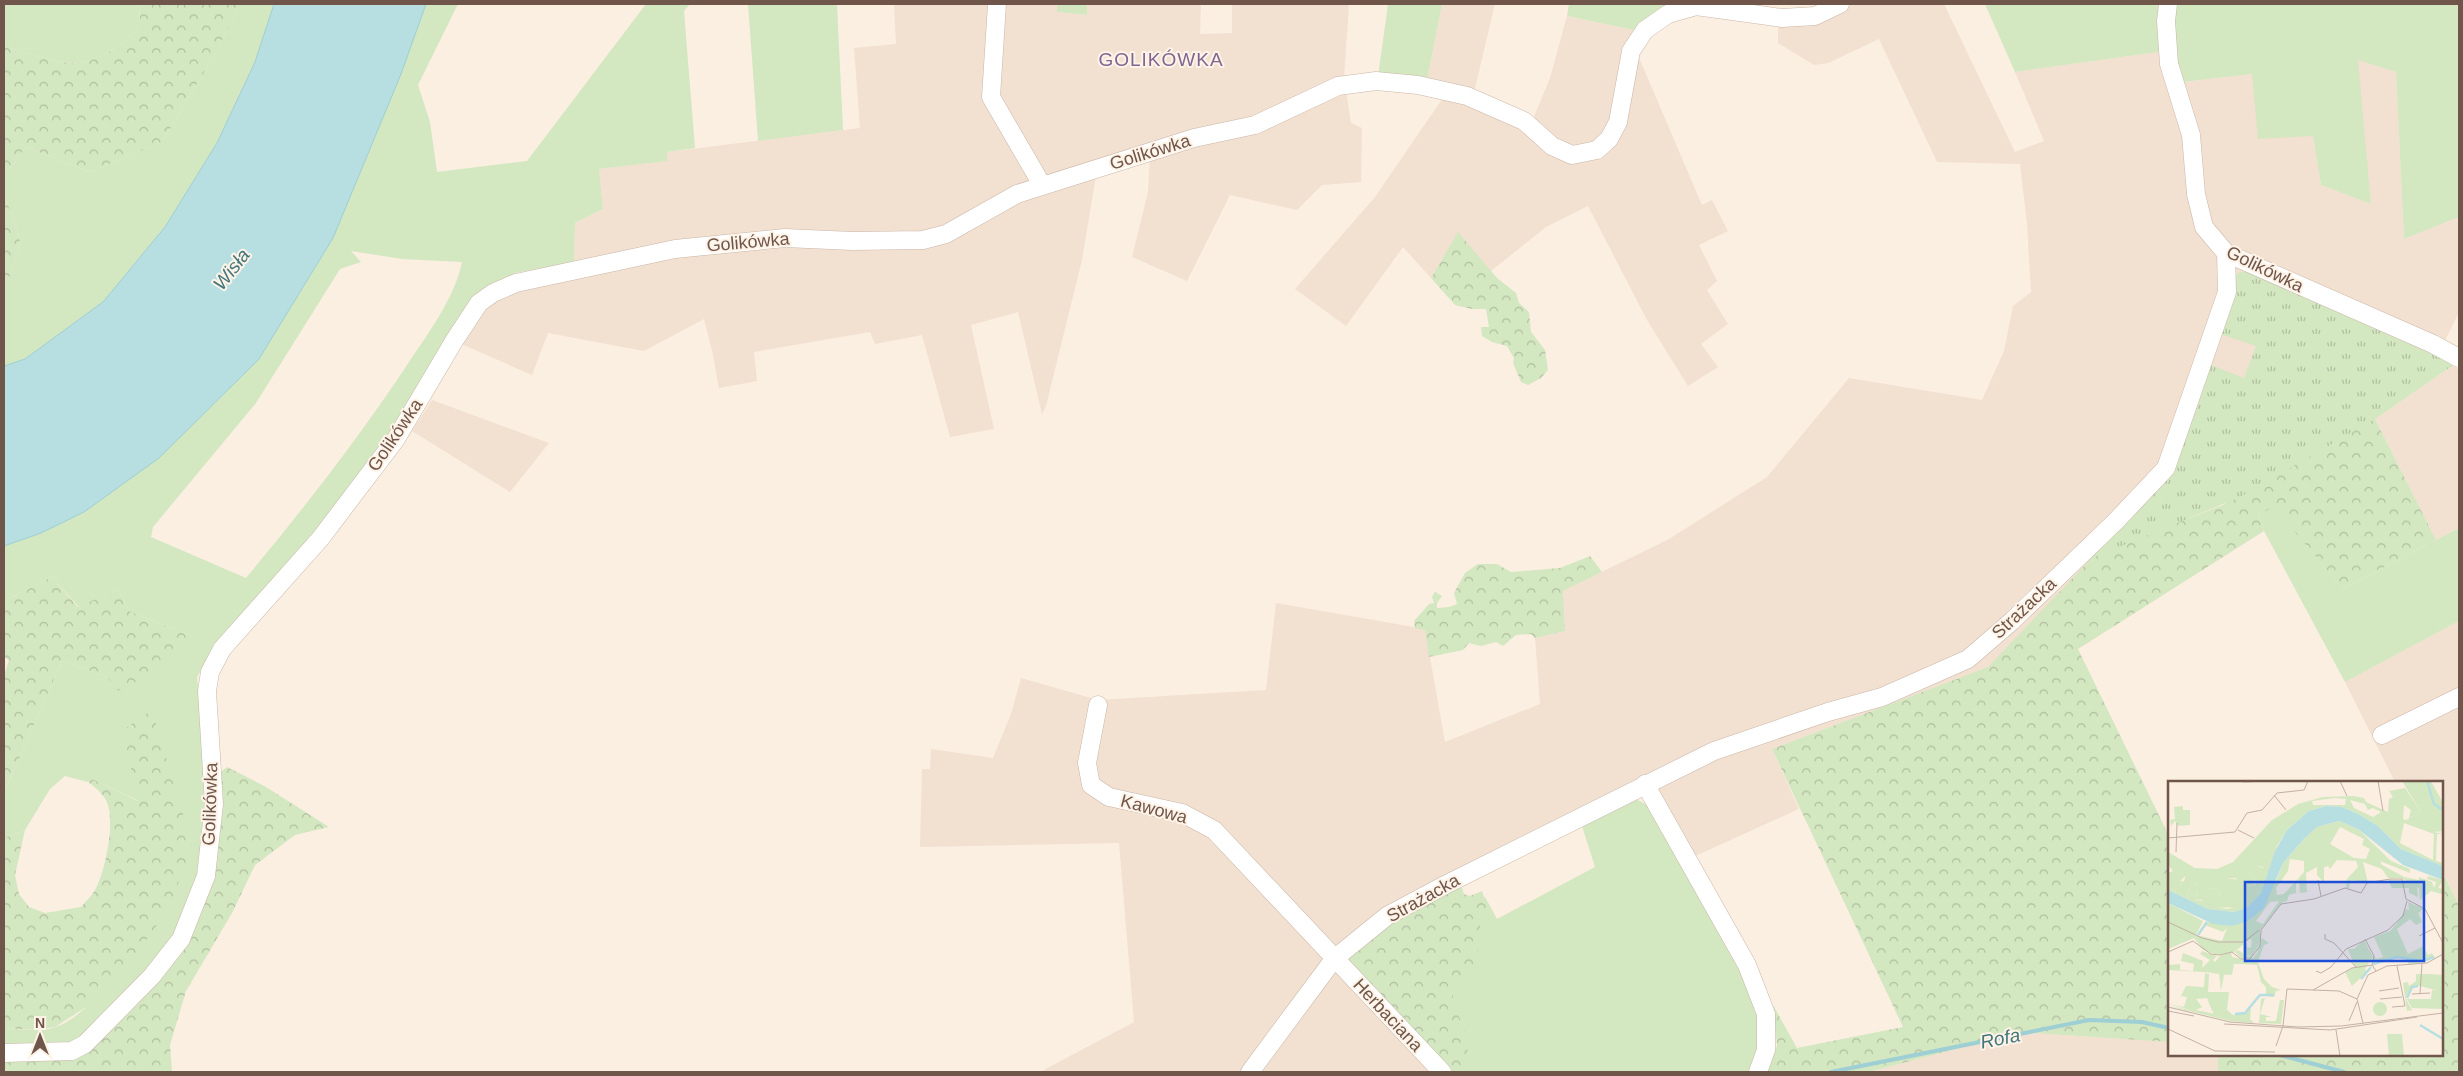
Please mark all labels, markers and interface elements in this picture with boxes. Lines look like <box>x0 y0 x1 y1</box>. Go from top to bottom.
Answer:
district label: GOLIKÓWKA <box>1098 49 1224 70</box>
street label: Golikówka <box>1107 130 1194 174</box>
street label: Golikówka <box>706 228 791 256</box>
street label: Golikówka <box>2223 242 2308 297</box>
water label: Wisła <box>209 245 254 294</box>
street label: Golikówka <box>363 394 427 475</box>
street label: Strażacka <box>1988 573 2061 643</box>
street label: Golikówka <box>199 761 221 846</box>
inset map <box>2168 781 2443 1056</box>
street label: Kawowa <box>1119 791 1190 828</box>
street label: Strażacka <box>1383 869 1464 926</box>
street label: Herbaciana <box>1349 975 1427 1056</box>
north arrow <box>15 1011 65 1061</box>
text: N <box>35 1015 45 1031</box>
water label: Rofa <box>1978 1024 2022 1053</box>

